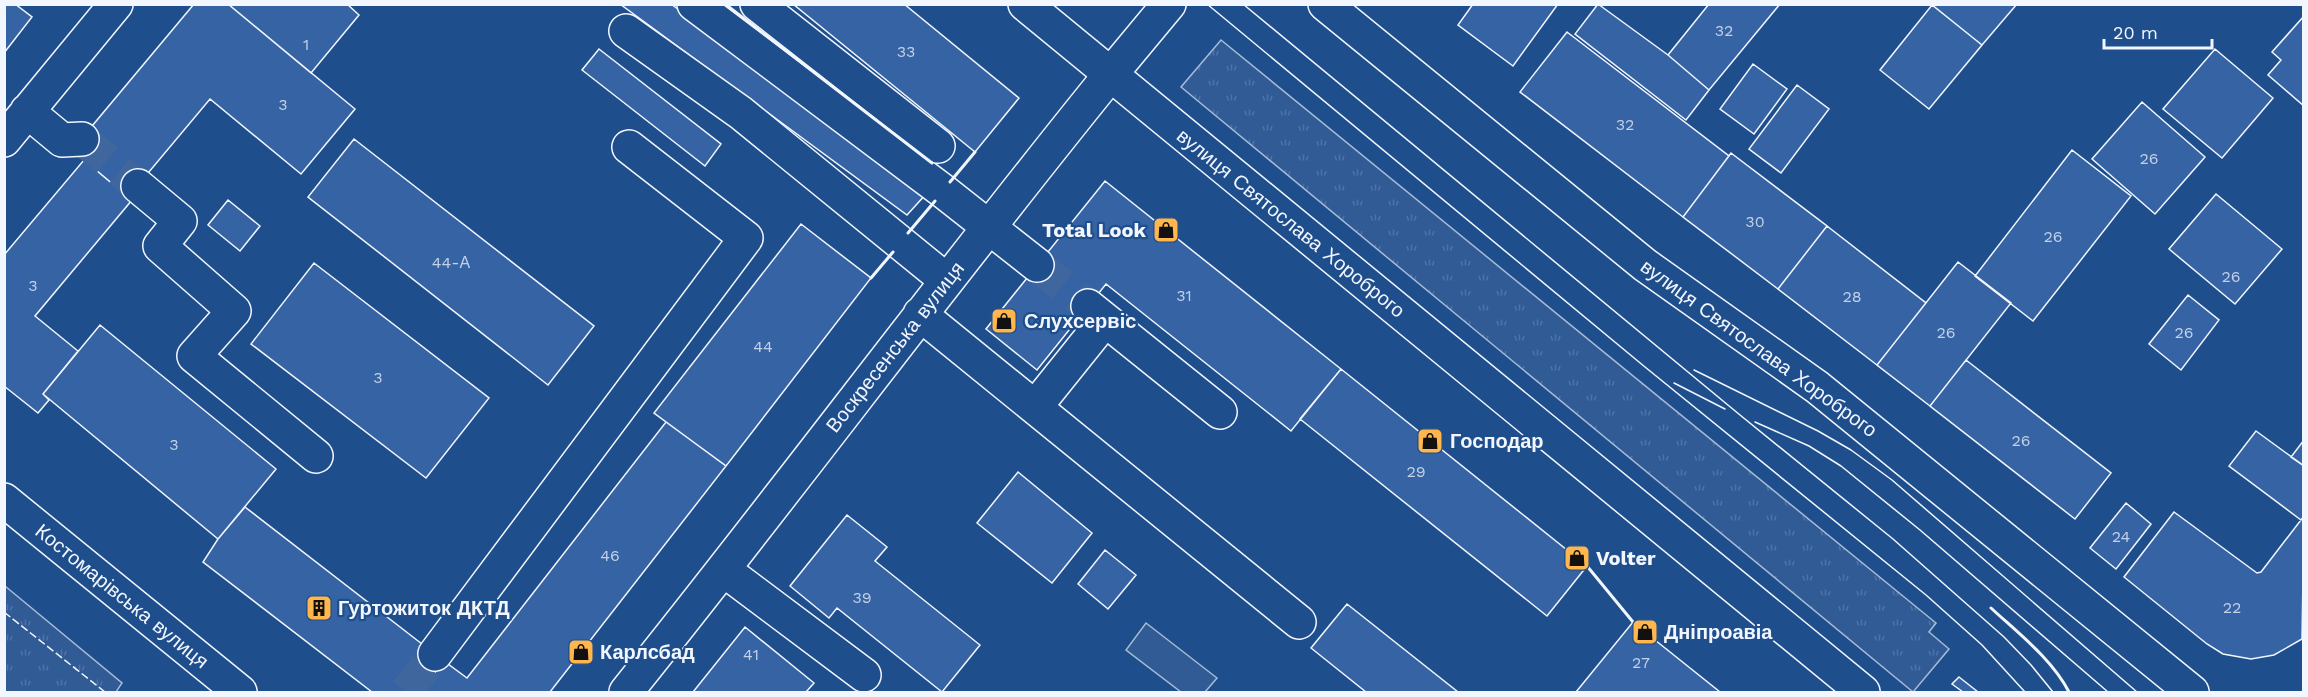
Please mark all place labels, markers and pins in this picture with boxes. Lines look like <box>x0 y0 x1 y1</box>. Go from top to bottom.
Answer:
shop icon: Total Look <box>1151 215 1181 245</box>
place label: Total Look <box>1042 218 1147 242</box>
shop icon: Слухсервіс <box>989 306 1019 336</box>
place label: Слухсервіс <box>1024 309 1136 333</box>
shop icon: Господар <box>1415 426 1445 456</box>
place label: Господар <box>1450 429 1544 453</box>
shop icon: Volter <box>1562 543 1592 573</box>
place label: Volter <box>1596 546 1656 570</box>
building icon: Гуртожиток ДКТД <box>304 593 334 623</box>
place label: Гуртожиток ДКТД <box>338 596 510 620</box>
shop icon: Дніпроавіа <box>1630 617 1660 647</box>
place label: Дніпроавіа <box>1664 620 1773 644</box>
shop icon: Карлсбад <box>566 637 596 667</box>
place label: Карлсбад <box>600 640 695 664</box>

